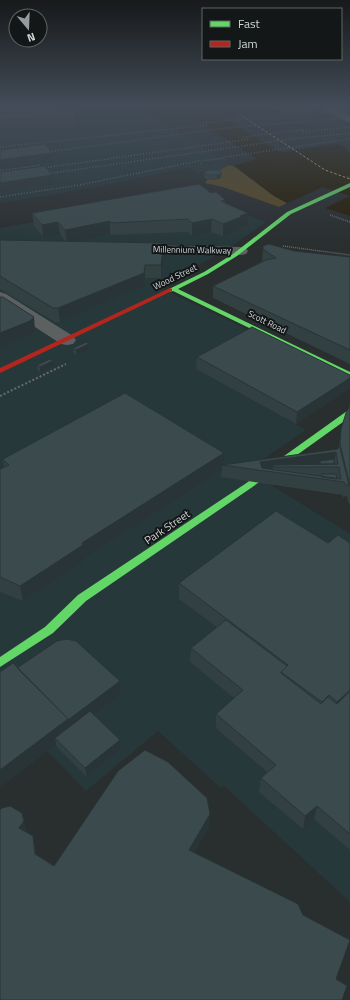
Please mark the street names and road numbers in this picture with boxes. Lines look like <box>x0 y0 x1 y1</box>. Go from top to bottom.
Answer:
street label: Millennium Walkway <box>153 242 232 257</box>
street label: Wood Street <box>151 260 200 293</box>
street label: Scott Road <box>246 307 289 337</box>
street label: Park Street <box>141 506 193 548</box>

